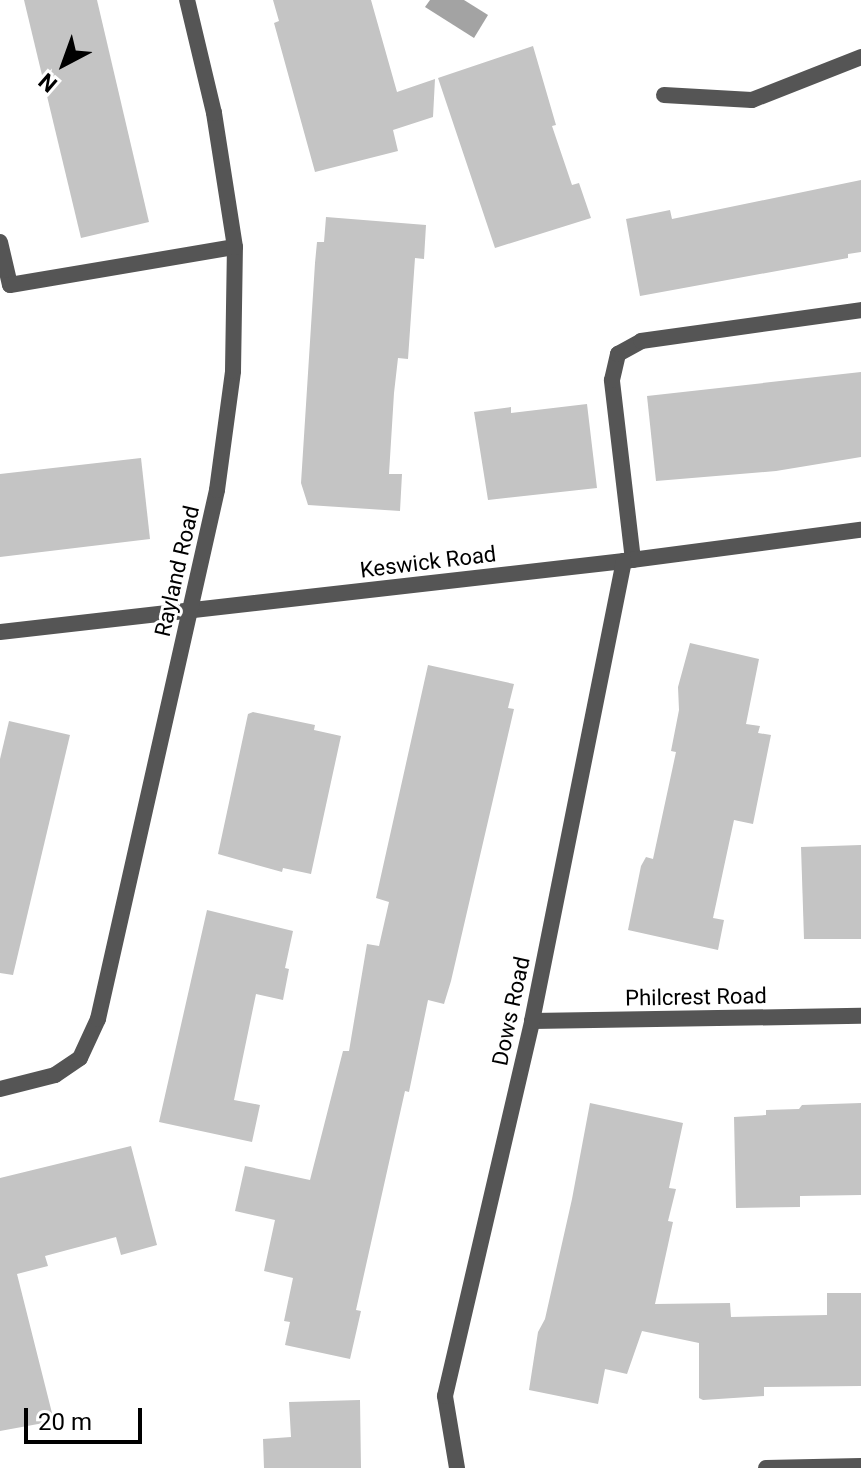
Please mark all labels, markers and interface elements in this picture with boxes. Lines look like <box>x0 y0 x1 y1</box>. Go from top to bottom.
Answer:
north arrow <box>24 24 104 104</box>
text: N <box>34 68 62 97</box>
street label: Rayland Road <box>149 503 205 639</box>
street label: Keswick Road <box>358 541 498 583</box>
street label: Dows Road <box>487 954 535 1068</box>
street label: Philcrest Road <box>625 983 767 1011</box>
scale bar <box>28 1392 146 1442</box>
text: 20 m <box>38 1408 92 1436</box>

